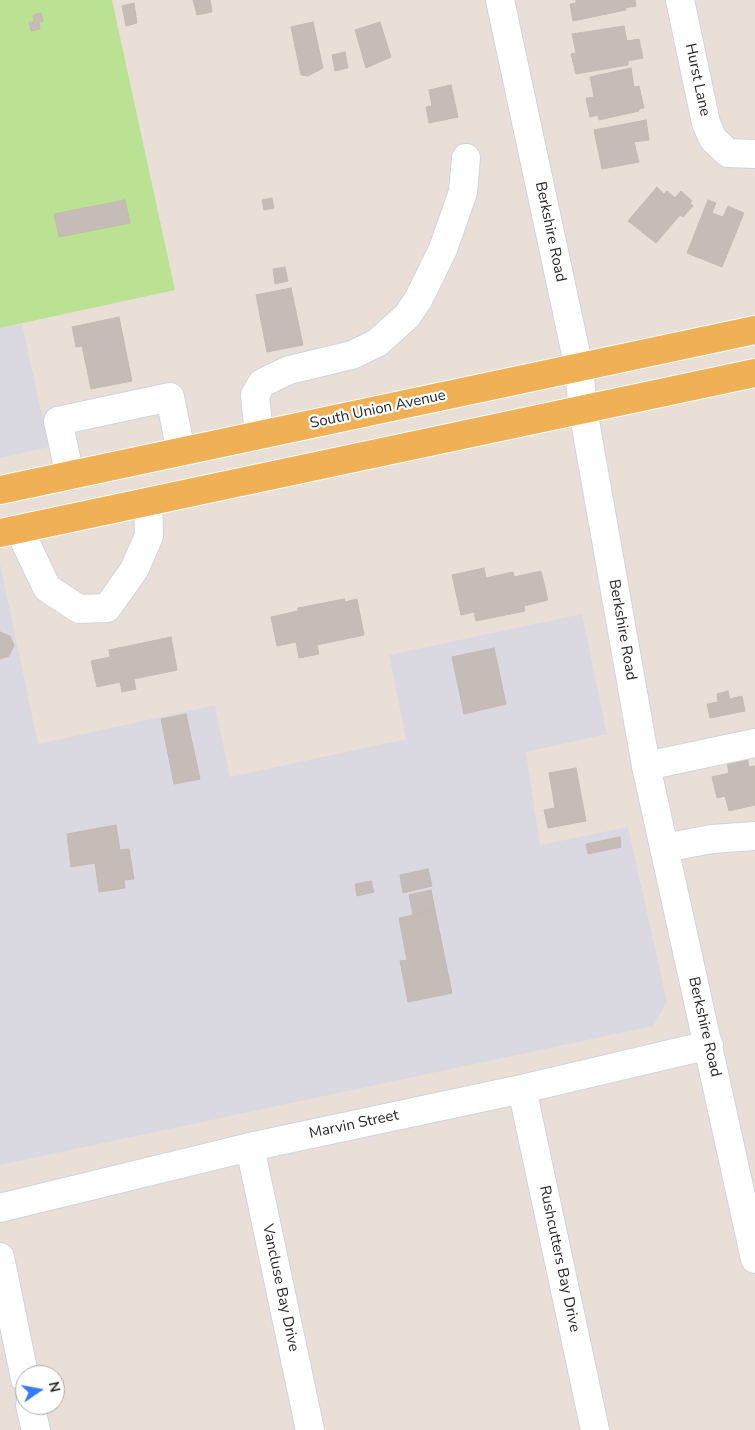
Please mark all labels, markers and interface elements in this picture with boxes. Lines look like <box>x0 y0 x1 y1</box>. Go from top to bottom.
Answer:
street label: Hurst Lane <box>681 42 713 118</box>
street label: Berkshire Road <box>531 180 569 284</box>
street label: South Union Avenue <box>308 387 448 433</box>
street label: Berkshire Road <box>604 578 640 682</box>
street label: Berkshire Road <box>684 975 724 1079</box>
street label: Marvin Street <box>308 1107 400 1143</box>
street label: Rushcutters Bay Drive <box>535 1184 583 1334</box>
street label: Vancluse Bay Drive <box>258 1223 302 1353</box>
north arrow <box>15 1365 65 1415</box>
text: N <box>44 1380 65 1394</box>

